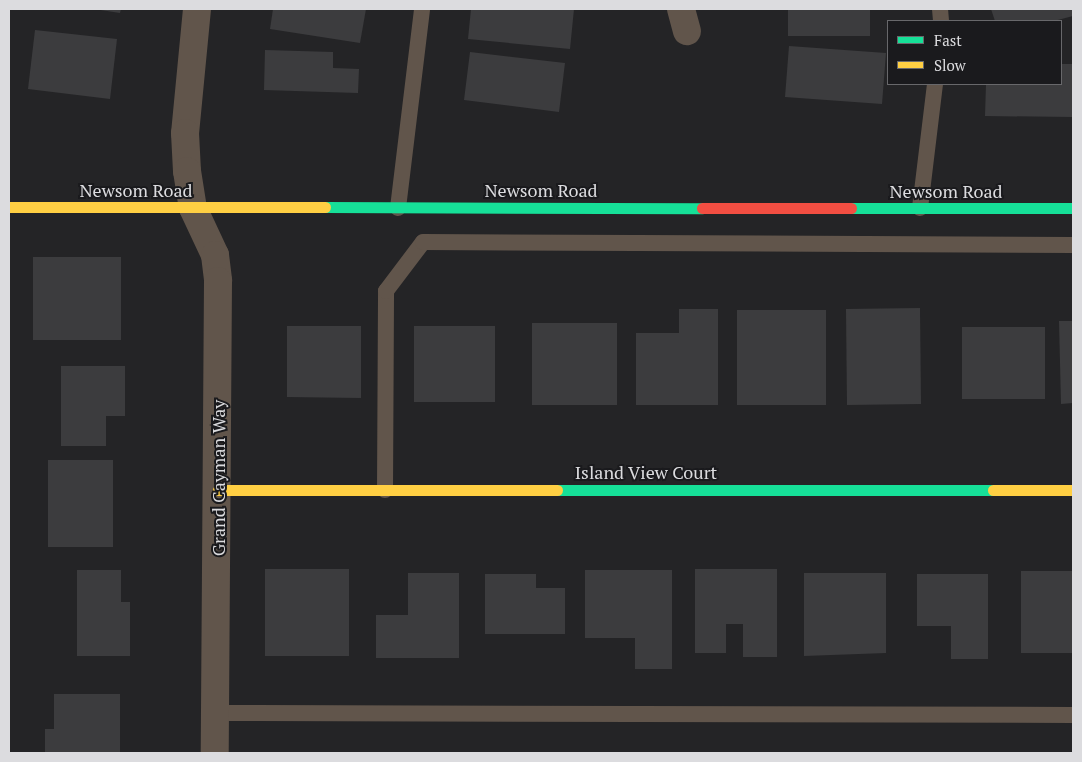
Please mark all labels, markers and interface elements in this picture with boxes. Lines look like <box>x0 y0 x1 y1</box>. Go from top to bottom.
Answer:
legend <box>887 20 1062 85</box>
text: Fast <box>934 30 962 50</box>
text: Slow <box>934 55 966 75</box>
street label: Newsom Road <box>79 179 193 201</box>
street label: Newsom Road <box>484 179 598 201</box>
street label: Newsom Road <box>889 180 1003 202</box>
street label: Grand Cayman Way <box>207 400 229 556</box>
street label: Island View Court <box>575 461 717 483</box>

